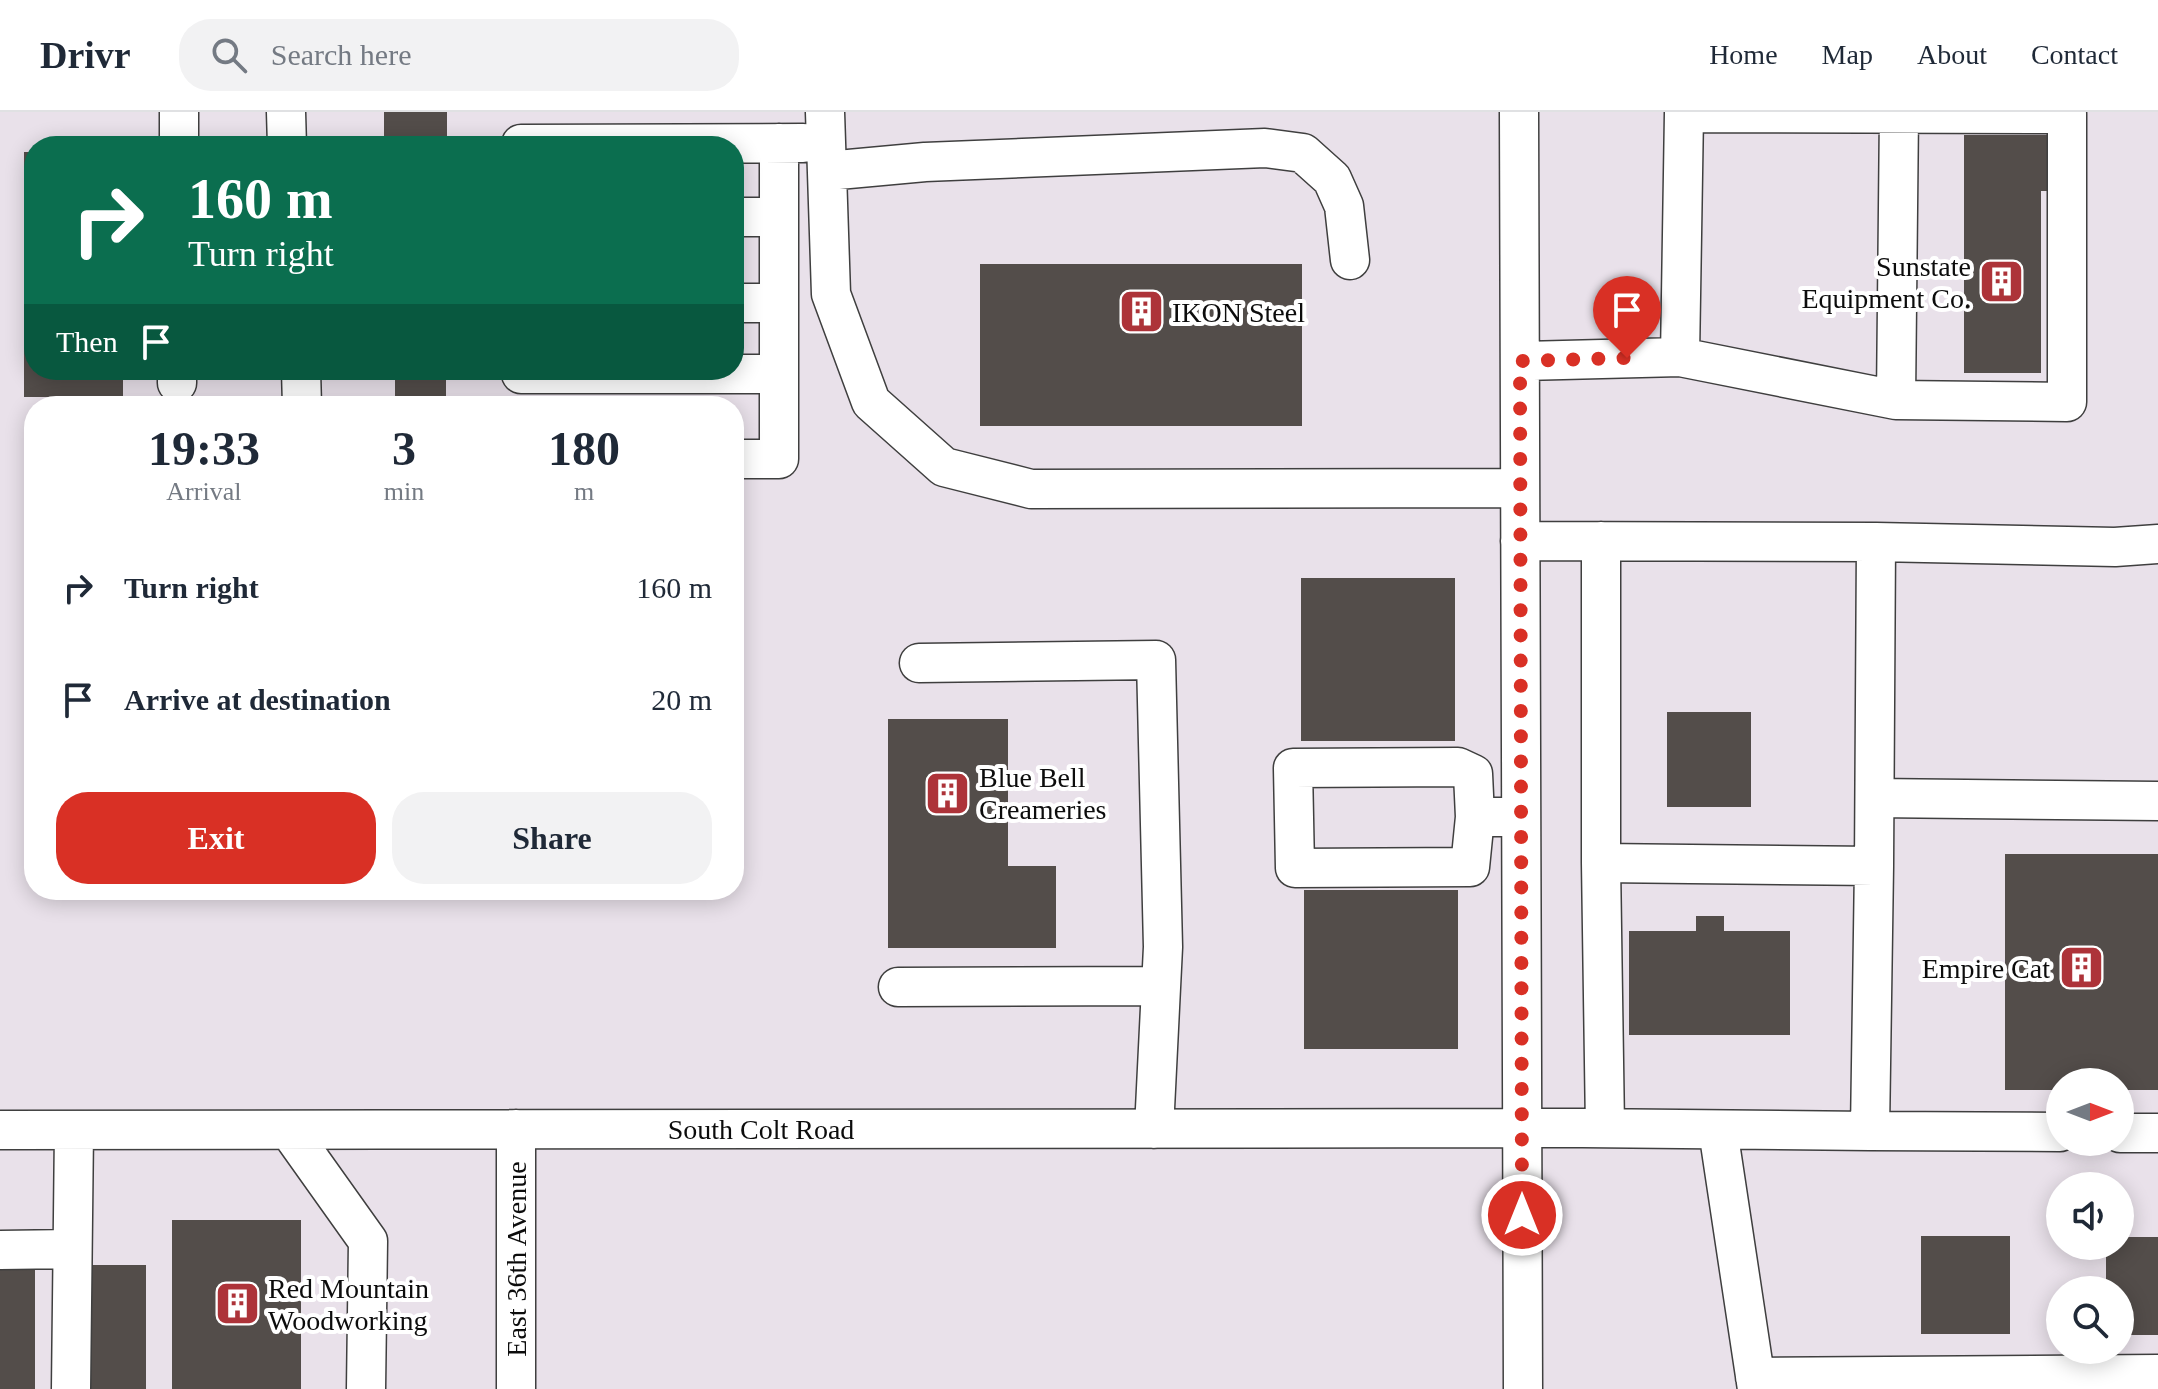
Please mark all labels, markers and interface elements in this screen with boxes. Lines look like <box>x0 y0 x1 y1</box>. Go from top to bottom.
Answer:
search box <box>179 19 739 91</box>
icon: search <box>207 33 251 77</box>
text: Drivr <box>40 34 131 76</box>
text: Search here <box>271 38 411 71</box>
text: Home <box>1709 39 1778 70</box>
text: Map <box>1822 39 1873 70</box>
text: About <box>1917 39 1987 70</box>
text: Contact <box>2031 39 2118 70</box>
icon: right <box>56 168 160 272</box>
text: 160 m <box>188 168 333 230</box>
text: Turn right <box>188 234 334 274</box>
place label: Sunstate Equipment Co. <box>1801 251 1971 314</box>
building icon: Sunstate Equipment Co. <box>1978 258 2026 306</box>
pin <box>1593 276 1661 358</box>
building icon: IKON Steel <box>1117 288 1165 336</box>
icon: arrive <box>1605 288 1649 332</box>
place label: IKON Steel <box>1172 297 1305 328</box>
icon: arrive <box>134 320 178 364</box>
text: Then <box>56 325 118 358</box>
text: 19:33 <box>148 422 260 475</box>
text: 3 <box>392 422 416 475</box>
text: 180 <box>548 422 620 475</box>
text: Arrival <box>166 477 241 506</box>
text: min <box>384 477 424 506</box>
text: m <box>574 477 594 506</box>
icon: right <box>56 566 100 610</box>
text: Turn right <box>124 571 259 604</box>
text: 160 m <box>636 571 712 604</box>
icon: arrive <box>56 678 100 722</box>
text: Arrive at destination <box>124 683 391 716</box>
text: 20 m <box>651 683 712 716</box>
place label: Blue Bell Creameries <box>979 762 1107 825</box>
building icon: Blue Bell Creameries <box>924 769 972 817</box>
button: Exit <box>56 792 376 884</box>
button: Share <box>392 792 712 884</box>
building icon: Empire Cat <box>2057 944 2105 992</box>
place label: Empire Cat <box>1922 953 2050 984</box>
north arrow <box>2046 1068 2134 1156</box>
map controls <box>2046 1068 2134 1364</box>
street label: South Colt Road <box>668 1114 854 1145</box>
street label: East 36th Avenue <box>501 1161 532 1357</box>
button: sound <box>2046 1172 2134 1260</box>
position arrow <box>1480 1173 1564 1257</box>
place label: Red Mountain Woodworking <box>268 1273 429 1336</box>
button: search <box>2046 1276 2134 1364</box>
building icon: Red Mountain Woodworking <box>213 1280 261 1328</box>

